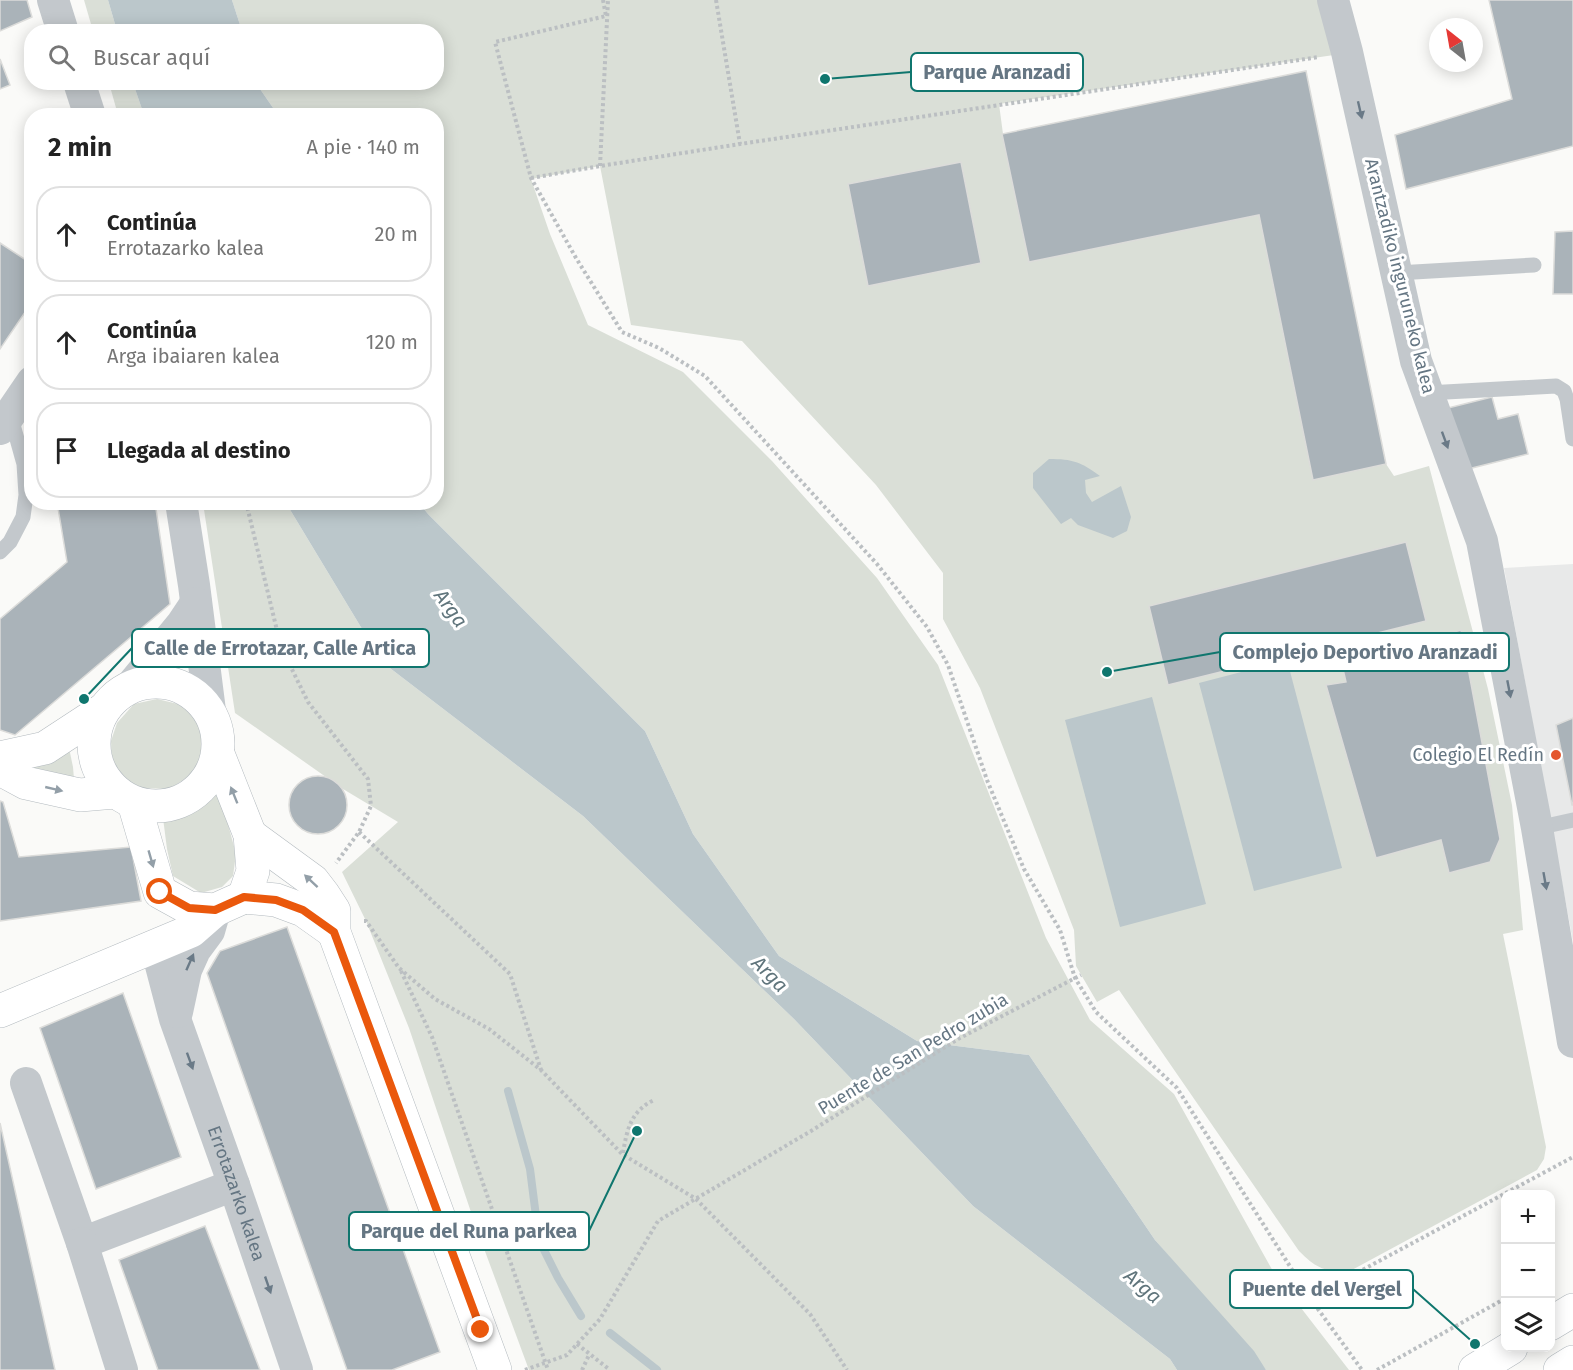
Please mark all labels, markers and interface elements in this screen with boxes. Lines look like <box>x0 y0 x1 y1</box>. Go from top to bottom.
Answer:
north arrow <box>1429 18 1483 72</box>
search box <box>24 24 444 90</box>
icon: search <box>45 41 78 74</box>
text: Buscar aquí <box>93 44 210 71</box>
callout: Parque Aranzadi <box>911 53 1083 91</box>
text: Parque Aranzadi <box>923 60 1071 84</box>
one-way arrow <box>1355 100 1365 119</box>
text: 2 min <box>48 132 112 163</box>
text: A pie · 140 m <box>307 135 420 159</box>
street label: Arantzadiko inguruneko kalea <box>1360 156 1440 396</box>
text: Continúa <box>107 209 197 236</box>
icon: ahead <box>50 218 83 251</box>
text: 20 m <box>375 222 418 246</box>
text: Errotazarko kalea <box>107 236 264 260</box>
text: Continúa <box>107 317 197 344</box>
icon: ahead <box>50 326 83 359</box>
text: 120 m <box>366 330 418 354</box>
text: Arga ibaiaren kalea <box>107 344 280 368</box>
one-way arrow <box>1440 431 1450 449</box>
icon: arrive <box>50 434 83 467</box>
text: Llegada al destino <box>107 437 291 464</box>
water label: Arga <box>429 583 473 632</box>
callout: Calle de Errotazar, Calle Artica <box>132 629 429 667</box>
callout: Complejo Deportivo Aranzadi <box>1220 633 1509 671</box>
text: Calle de Errotazar, Calle Artica <box>144 636 416 660</box>
text: Complejo Deportivo Aranzadi <box>1232 640 1498 664</box>
one-way arrow <box>1505 680 1514 699</box>
place label: Colegio El Redín <box>1412 744 1544 766</box>
marker: Colegio El Redín <box>1549 748 1563 762</box>
one-way arrow <box>45 785 64 795</box>
one-way arrow <box>229 785 239 803</box>
one-way arrow <box>147 850 156 868</box>
one-way arrow <box>1541 871 1550 890</box>
one-way arrow <box>304 874 319 888</box>
route start <box>146 878 172 904</box>
water label: Arga <box>746 950 793 997</box>
one-way arrow <box>185 954 194 971</box>
street label: Puente de San Pedro zubia <box>814 988 1012 1120</box>
one-way arrow <box>186 1052 196 1070</box>
street label: Errotazarko kalea <box>203 1123 270 1264</box>
map controls <box>1501 1190 1555 1352</box>
button: + <box>1501 1190 1555 1244</box>
callout: Parque del Runa parkea <box>349 1212 589 1250</box>
text: Parque del Runa parkea <box>361 1219 577 1243</box>
button: − <box>1501 1244 1555 1298</box>
water label: Arga <box>1119 1263 1167 1308</box>
callout: Puente del Vergel <box>1230 1270 1413 1308</box>
one-way arrow <box>264 1276 273 1294</box>
text: Puente del Vergel <box>1242 1277 1402 1301</box>
button: layers <box>1501 1298 1555 1352</box>
route end <box>467 1316 493 1342</box>

